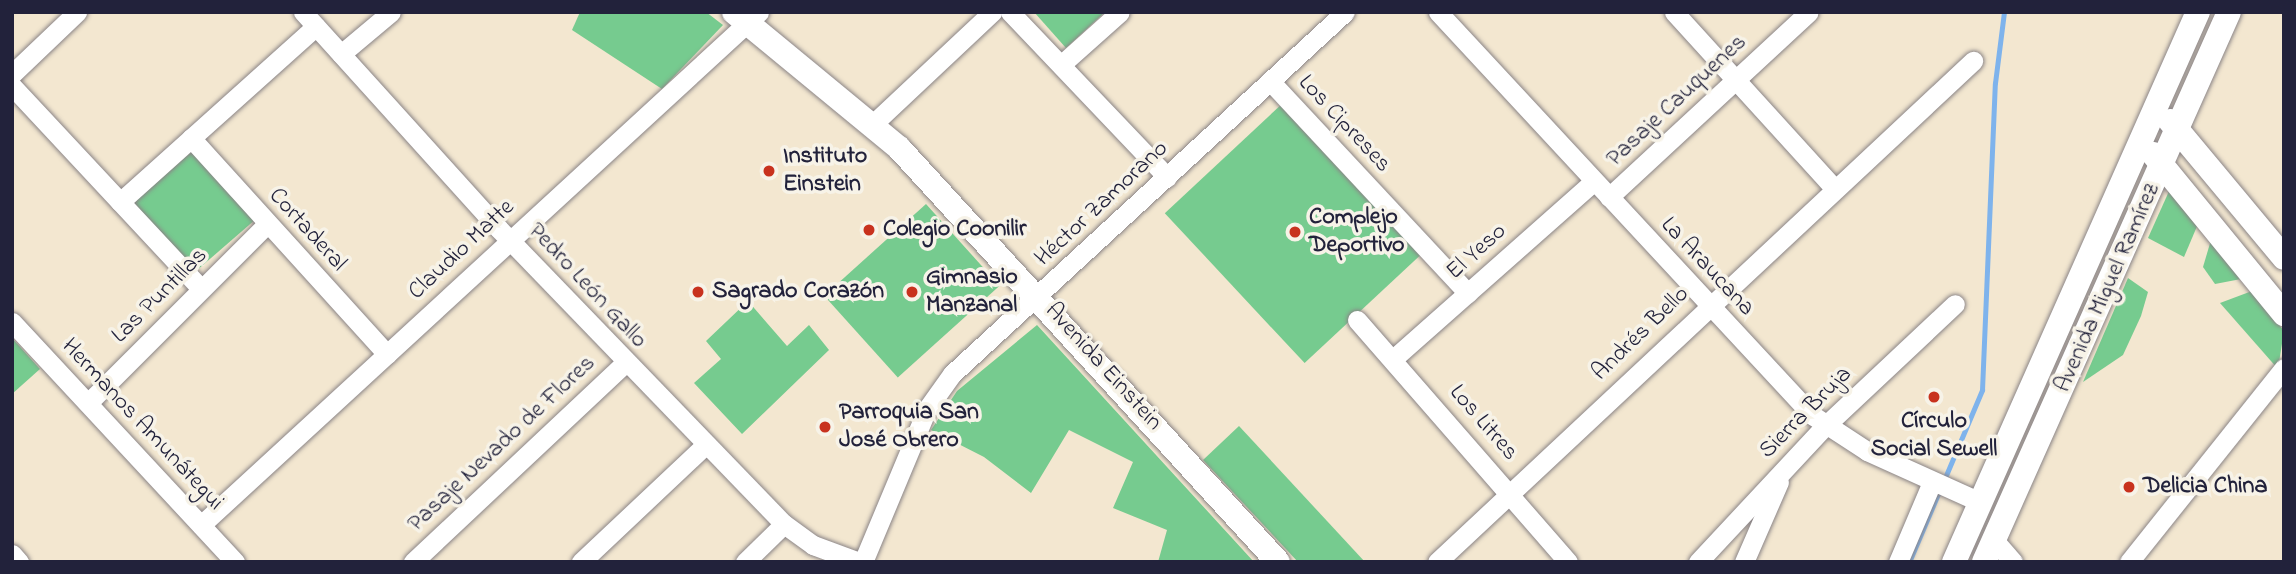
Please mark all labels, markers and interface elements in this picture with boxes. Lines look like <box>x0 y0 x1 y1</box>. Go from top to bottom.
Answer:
street label: Pasaje Cauquenes <box>1601 29 1753 173</box>
street label: Los Cipreses <box>1291 69 1397 179</box>
street label: Héctor Zamorano <box>1029 135 1175 273</box>
place label: Instituto Einstein <box>783 143 867 199</box>
marker: Instituto Einstein <box>761 163 777 179</box>
street label: Avenida Miguel Ramírez <box>2049 179 2167 397</box>
street label: Cortaderal <box>262 182 352 278</box>
street label: Claudio Matte <box>403 194 521 306</box>
place label: Complejo Deportivo <box>1309 204 1404 260</box>
street label: La Araucana <box>1654 211 1760 323</box>
place label: Colegio Coonilir <box>883 216 1026 244</box>
street label: Pedro León Gallo <box>522 217 652 355</box>
street label: El Yeso <box>1441 218 1513 286</box>
marker: Colegio Coonilir <box>861 222 877 238</box>
marker: Complejo Deportivo <box>1287 224 1303 240</box>
street label: Las Puntillas <box>106 242 214 350</box>
place label: Gimnasio Manzanal <box>926 264 1018 320</box>
place label: Sagrado Corazón <box>712 278 884 306</box>
street label: Andrés Bello <box>1586 281 1696 387</box>
marker: Sagrado Corazón <box>690 284 706 300</box>
marker: Gimnasio Manzanal <box>904 284 920 300</box>
street label: Avenida Einstein <box>1038 297 1168 437</box>
street label: Hermanos Amunátegui <box>55 333 229 517</box>
street label: Pasaje Nevado de Flores <box>402 350 602 538</box>
street label: Sierra Bruja <box>1754 361 1858 465</box>
street label: Los Litres <box>1442 379 1524 467</box>
marker: Círculo Social Sewell <box>1926 389 1942 405</box>
place label: Parroquia San José Obrero <box>839 399 979 455</box>
place label: Círculo Social Sewell <box>1871 408 1997 464</box>
marker: Parroquia San José Obrero <box>817 419 833 435</box>
place label: Delicia China <box>2143 473 2267 501</box>
marker: Delicia China <box>2121 479 2137 495</box>

